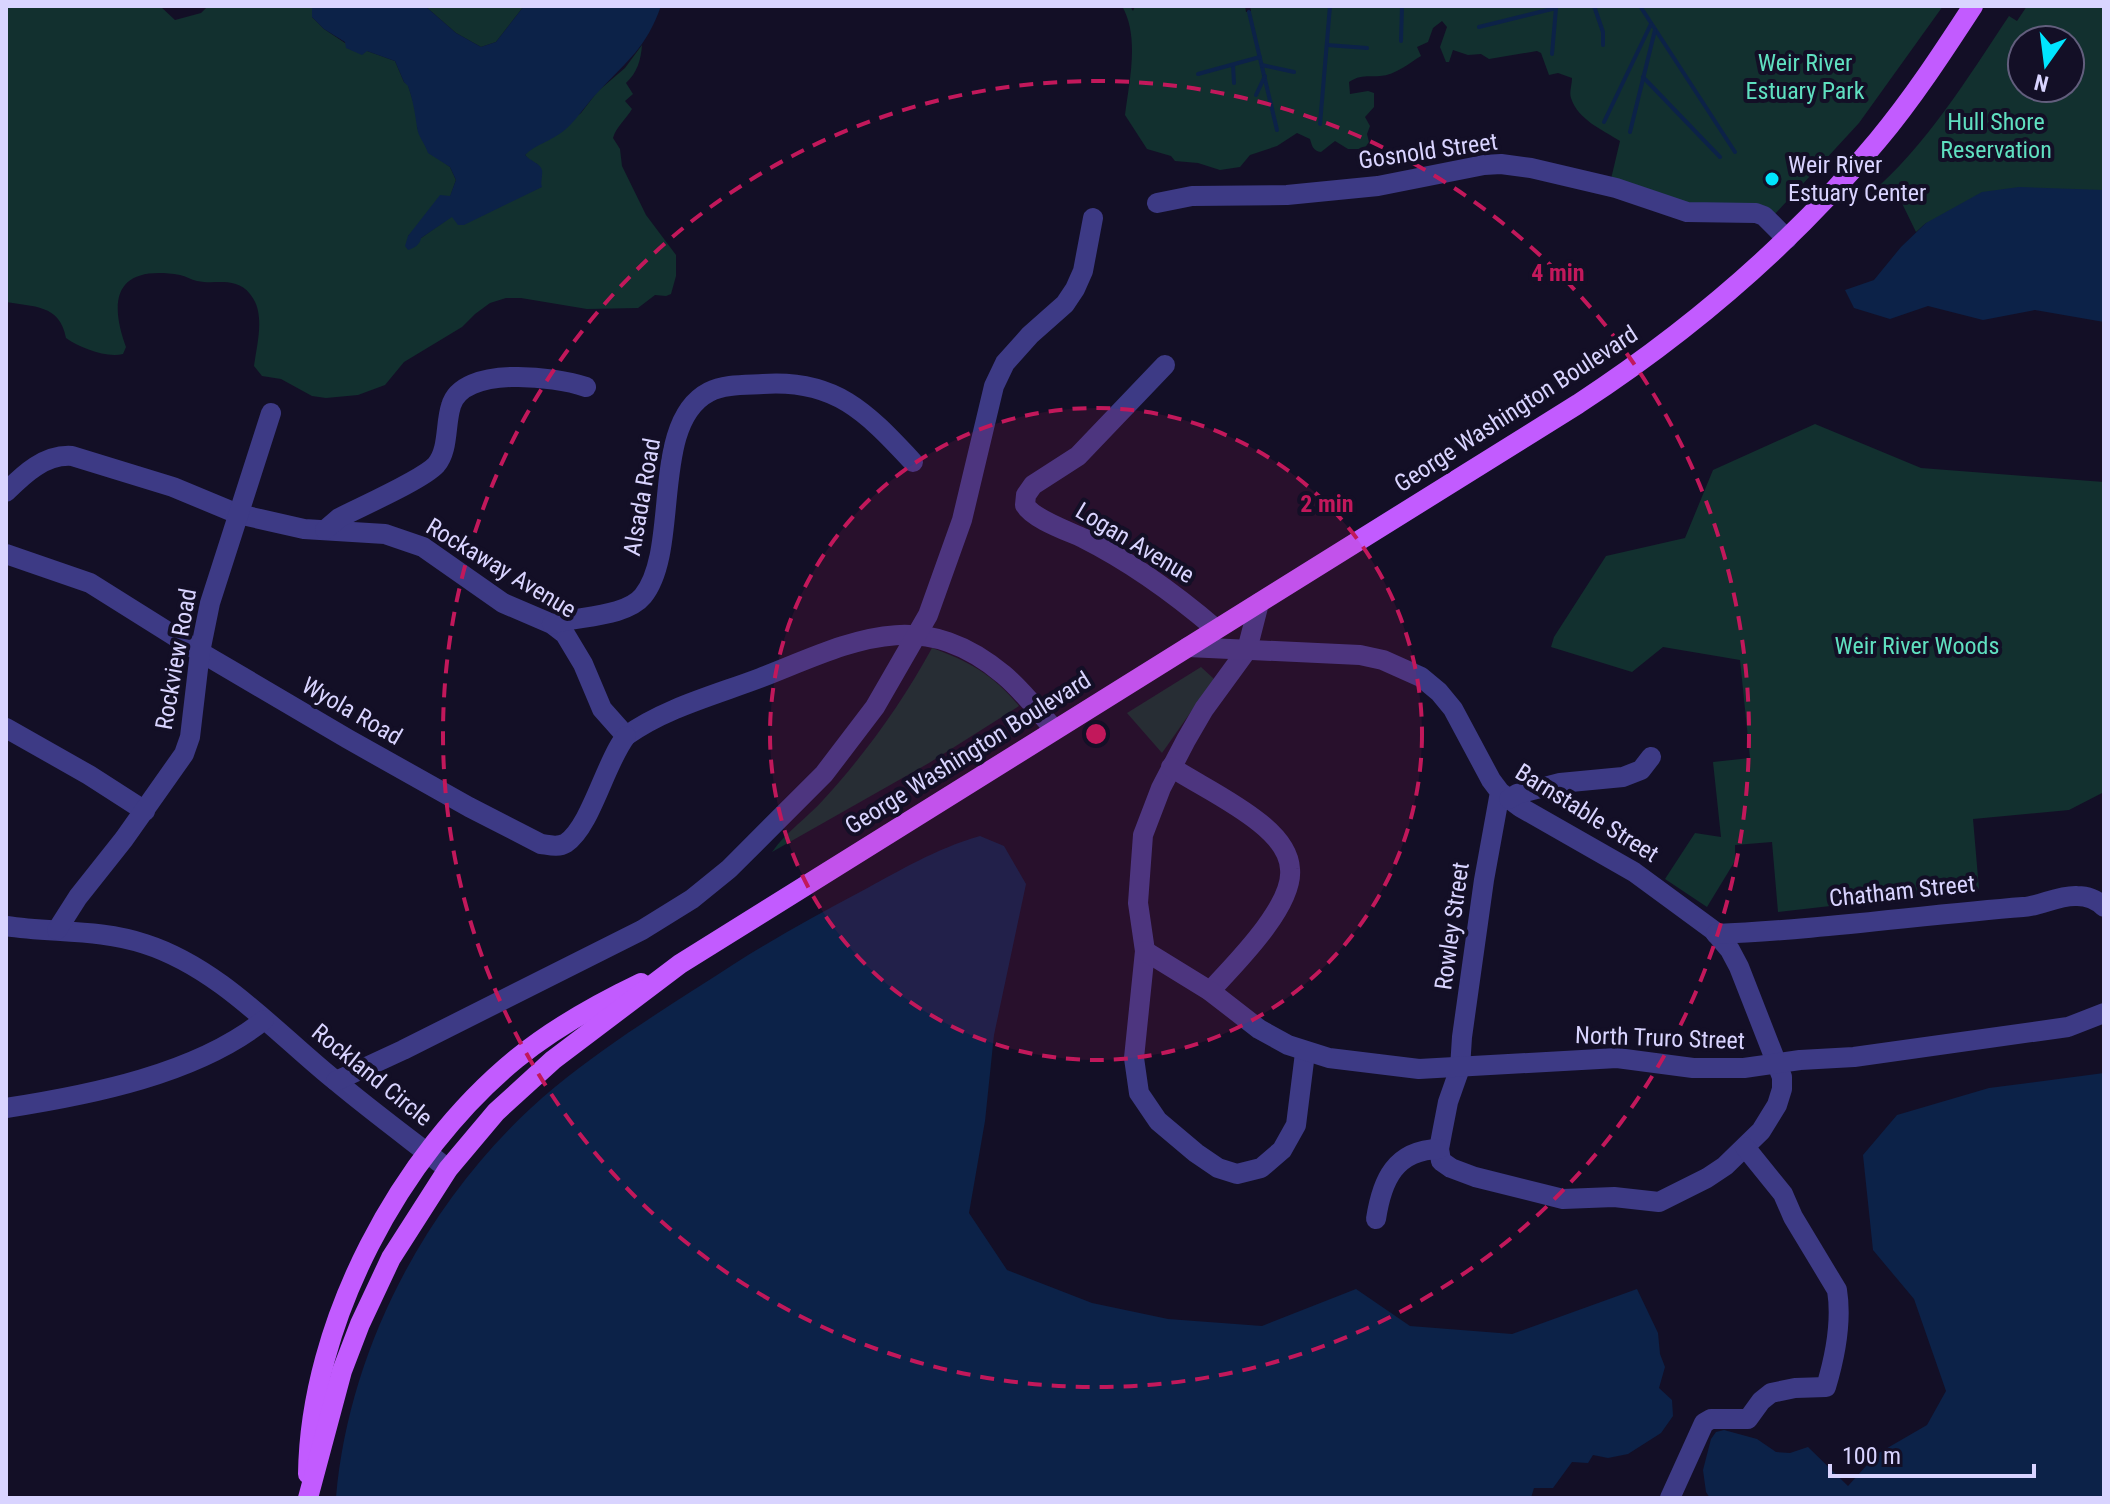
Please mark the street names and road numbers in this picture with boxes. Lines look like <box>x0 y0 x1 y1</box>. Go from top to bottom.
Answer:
street label: Gosnold Street <box>1357 127 1499 175</box>
street label: George Washington Boulevard <box>1389 320 1643 498</box>
street label: Alsada Road <box>618 436 666 558</box>
street label: Logan Avenue <box>1071 497 1199 589</box>
street label: Rockaway Avenue <box>421 512 581 624</box>
street label: Rockview Road <box>150 586 202 732</box>
street label: George Washington Boulevard <box>840 666 1096 840</box>
street label: Wyola Road <box>297 671 407 751</box>
street label: Barnstable Street <box>1510 758 1664 868</box>
street label: Rowley Street <box>1429 860 1475 992</box>
street label: Chatham Street <box>1828 869 1976 913</box>
street label: Rockland Circle <box>306 1018 438 1132</box>
street label: North Truro Street <box>1575 1021 1745 1055</box>

